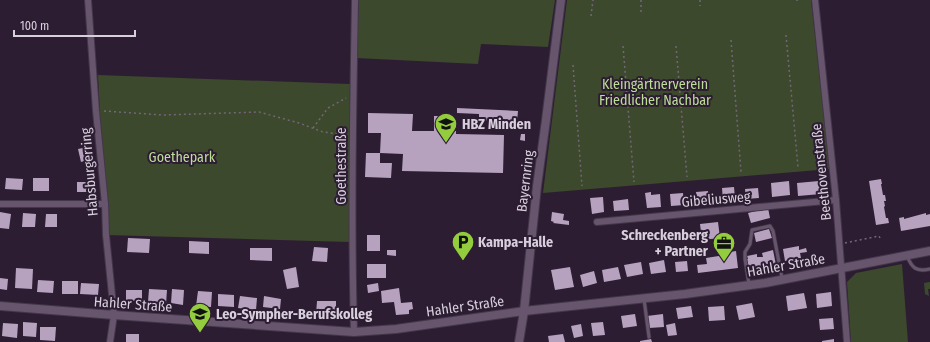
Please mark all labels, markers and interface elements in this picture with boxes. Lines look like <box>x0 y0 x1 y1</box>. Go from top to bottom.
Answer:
scale bar <box>14 12 135 38</box>
text: 100 m <box>20 19 49 33</box>
park label: Kleingärtnerverein Friedlicher Nachbar <box>599 76 711 109</box>
school or university icon: HBZ Minden <box>433 111 459 144</box>
place label: HBZ Minden <box>462 116 531 133</box>
street label: Beethovenstraße <box>808 122 835 221</box>
street label: Habsburgerring <box>77 127 102 217</box>
street label: Goethestraße <box>333 127 350 205</box>
park label: Goethepark <box>149 149 216 166</box>
street label: Bayernring <box>513 149 538 213</box>
street label: Gibeliusweg <box>681 188 752 211</box>
place label: Schreckenberg + Partner <box>621 227 709 260</box>
parking icon: Kampa-Halle <box>450 229 476 262</box>
office icon: Schreckenberg + Partner <box>711 230 737 263</box>
place label: Kampa-Halle <box>478 234 553 251</box>
street label: Hahler Straße <box>746 250 826 281</box>
street label: Hahler Straße <box>93 293 173 316</box>
street label: Hahler Straße <box>425 293 505 320</box>
school or university icon: Leo-Sympher-Berufskolleg <box>187 301 213 334</box>
place label: Leo-Sympher-Berufskolleg <box>216 306 372 323</box>

